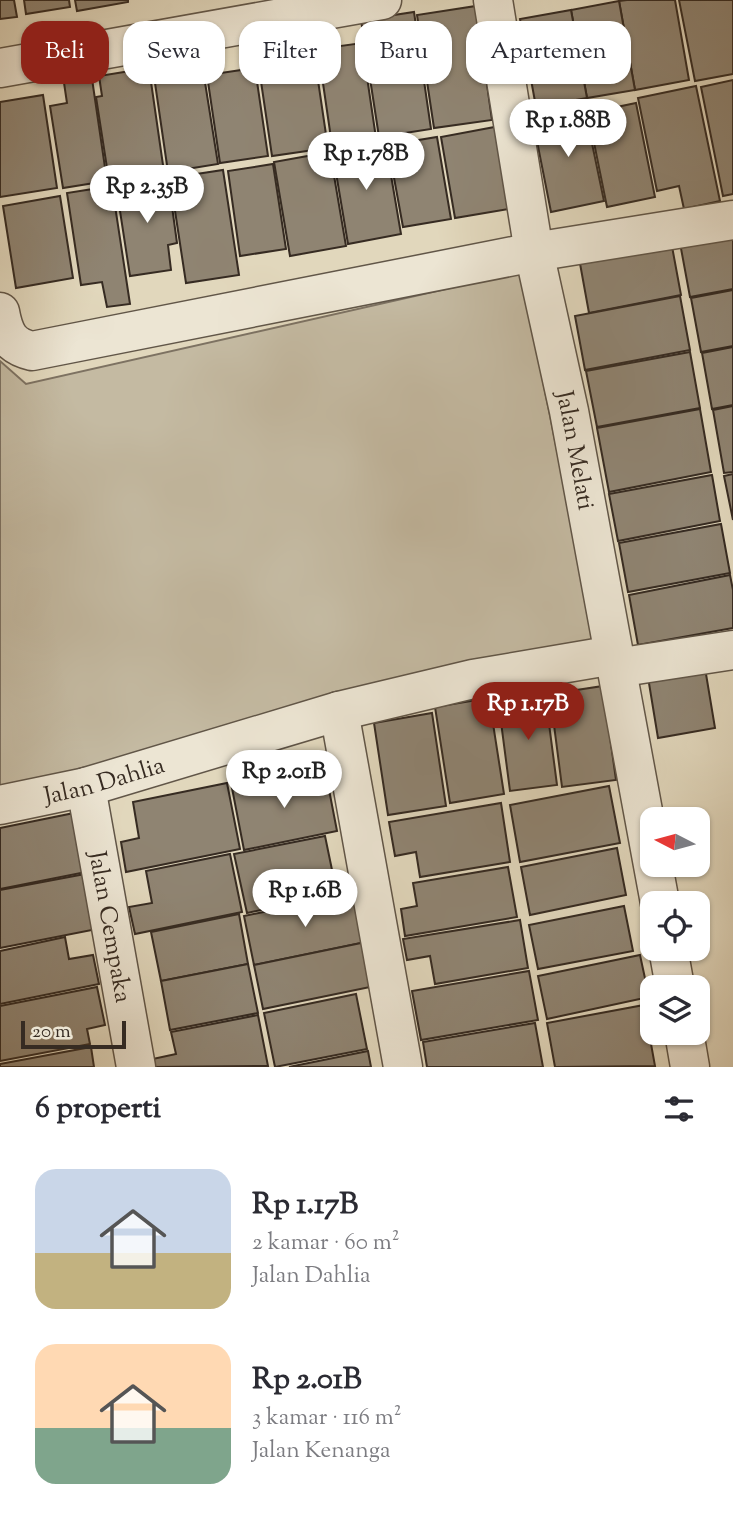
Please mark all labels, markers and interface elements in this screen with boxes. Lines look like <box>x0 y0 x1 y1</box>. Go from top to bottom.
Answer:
chip: Beli <box>21 21 109 84</box>
chip: Sewa <box>123 21 225 84</box>
chip: Filter <box>239 21 341 84</box>
chip: Baru <box>355 21 452 84</box>
chip: Apartemen <box>466 21 631 84</box>
pin: Rp 1.88B <box>496 100 640 159</box>
text: Rp 1.88B <box>525 105 611 138</box>
pin: Rp 1.78B <box>294 132 438 192</box>
text: Rp 1.78B <box>323 138 409 171</box>
pin: Rp 2.35B <box>75 166 219 225</box>
text: Rp 2.35B <box>106 171 188 204</box>
street label: Jalan Melati <box>546 386 602 513</box>
pin: Rp 1.17B <box>456 682 600 742</box>
text: Rp 1.17B <box>487 688 569 721</box>
street label: Jalan Dahlia <box>39 749 169 815</box>
pin: Rp 2.01B <box>212 750 356 810</box>
text: Rp 2.01B <box>242 756 326 789</box>
north arrow <box>640 807 710 877</box>
map controls <box>640 807 710 1045</box>
street label: Jalan Cempaka <box>78 847 139 1006</box>
pin: Rp 1.6B <box>240 870 370 929</box>
text: Rp 1.6B <box>268 875 342 908</box>
button: locate <box>640 891 710 961</box>
button: layers <box>640 975 710 1045</box>
scale bar <box>21 1018 126 1050</box>
text: 20 m <box>32 1019 71 1046</box>
text: 6 properti <box>35 1088 161 1131</box>
icon: filters <box>660 1090 698 1128</box>
text: Rp 1.17B <box>252 1184 358 1227</box>
icon: home <box>91 1197 175 1281</box>
text: 2 kamar · 60 m² <box>252 1227 400 1260</box>
text: Jalan Dahlia <box>252 1260 371 1293</box>
text: Rp 2.01B <box>252 1359 362 1402</box>
icon: home <box>91 1372 175 1456</box>
text: 3 kamar · 116 m² <box>252 1402 402 1435</box>
text: Jalan Kenanga <box>252 1435 391 1468</box>

